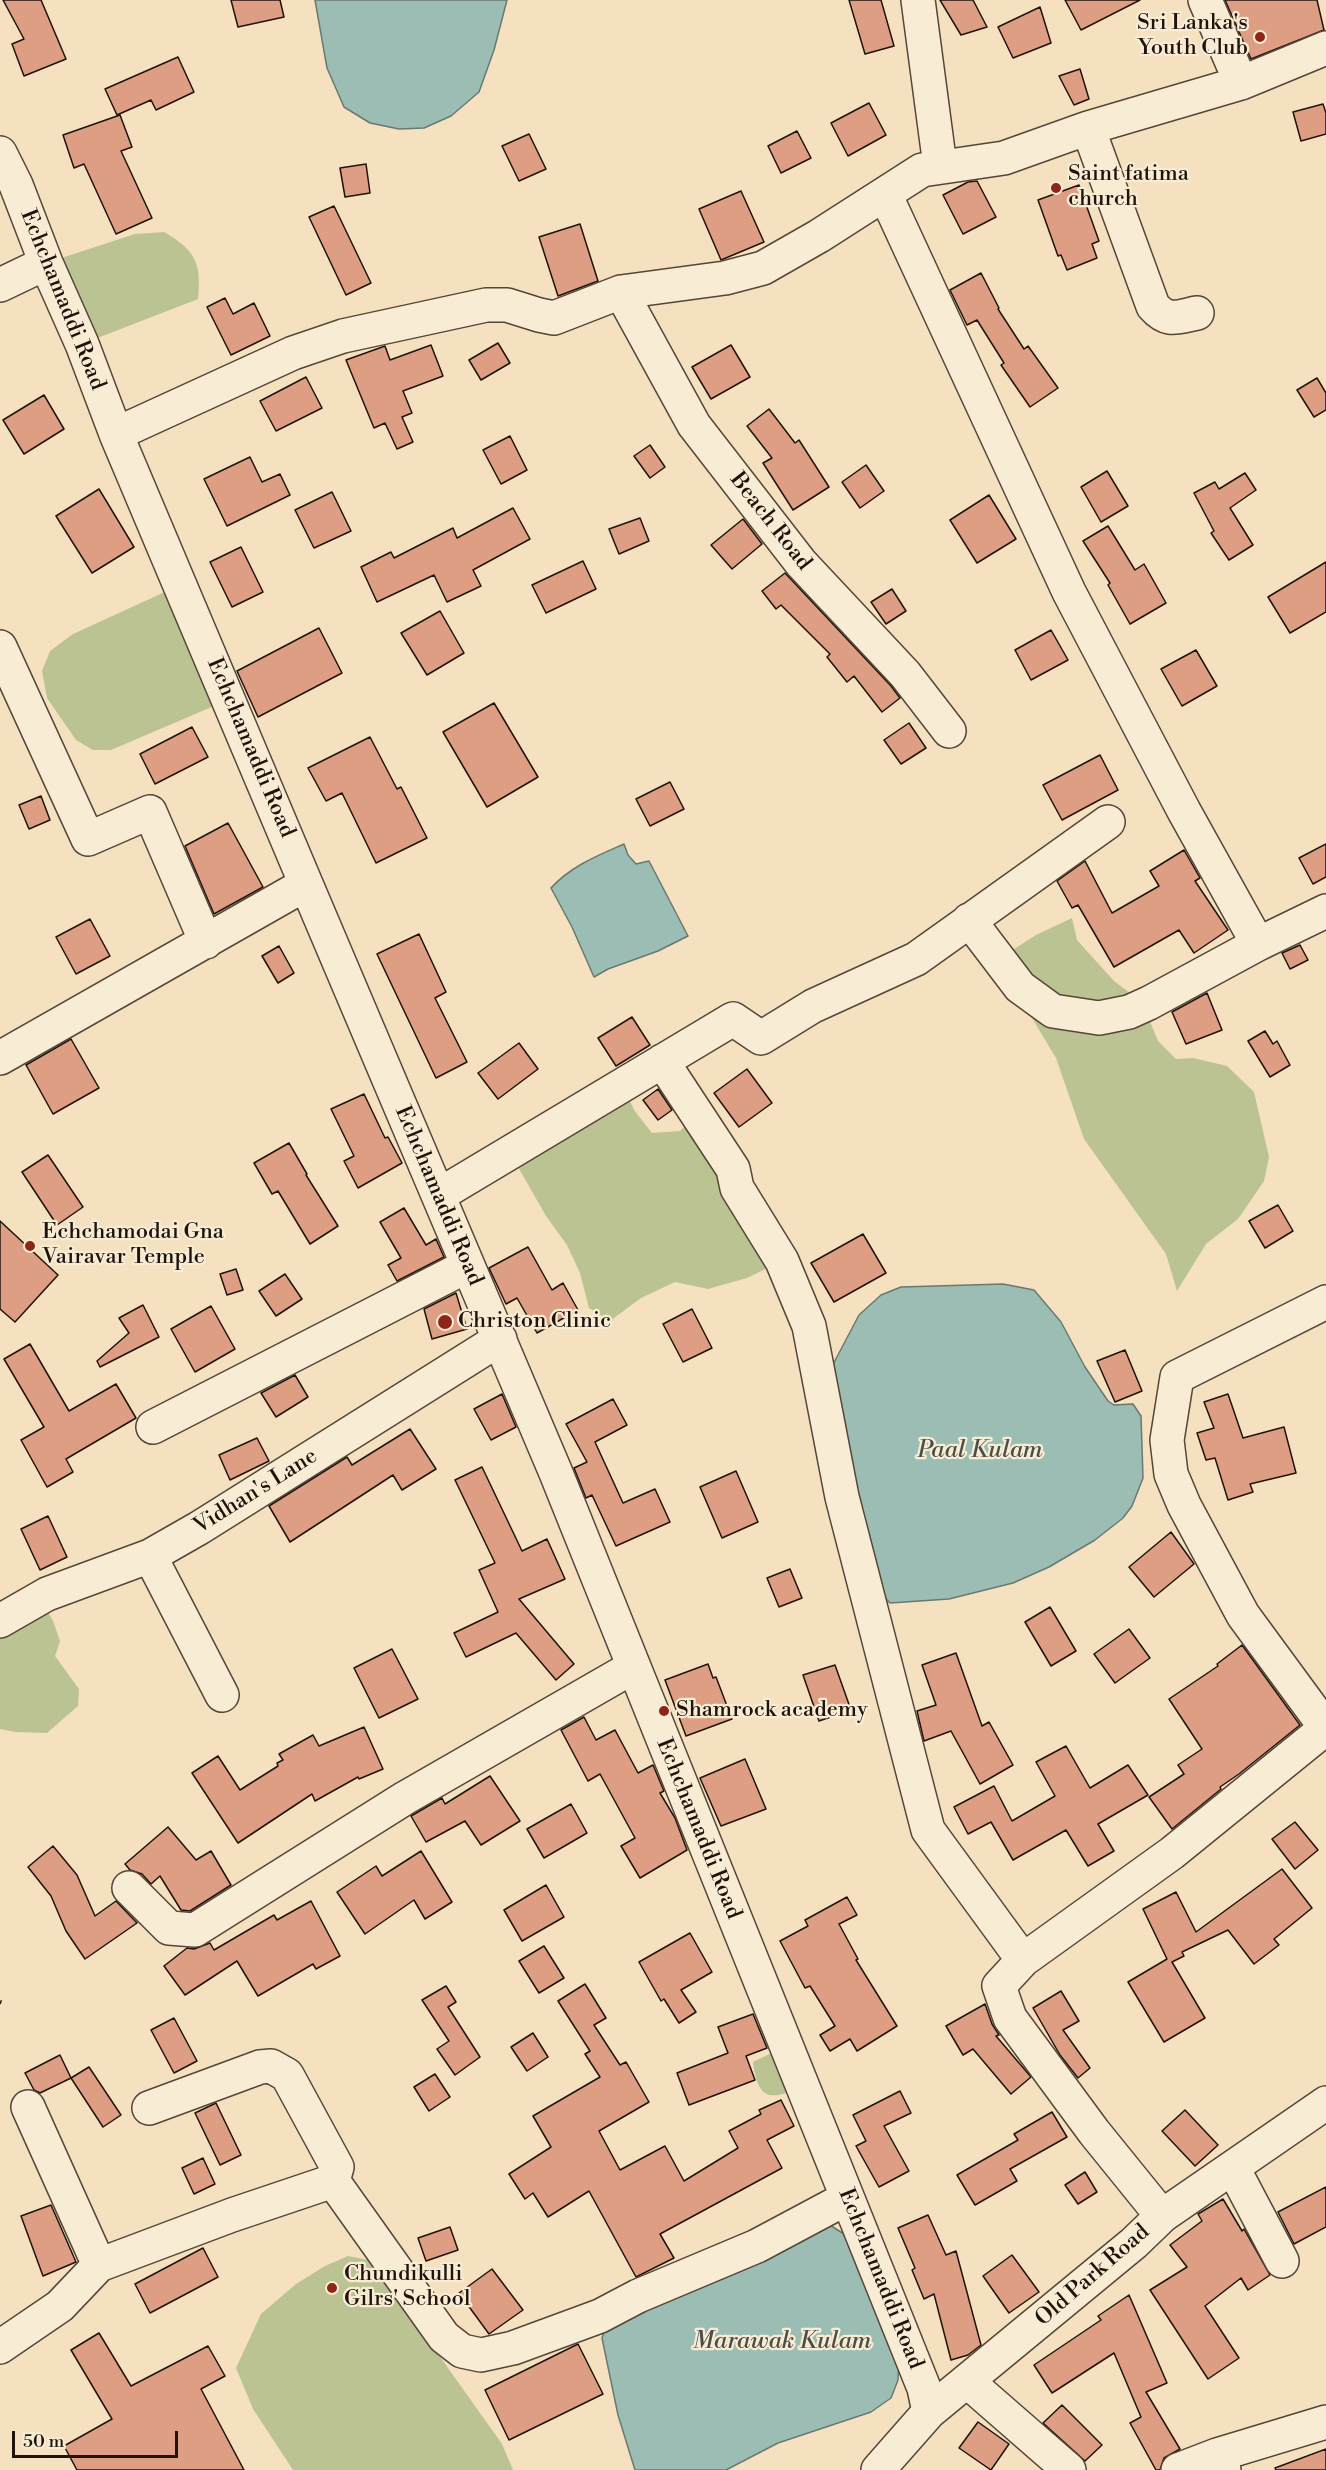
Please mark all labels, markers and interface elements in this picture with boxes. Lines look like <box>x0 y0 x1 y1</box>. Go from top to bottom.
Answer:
place label: Sri Lanka's Youth Club <box>1137 11 1248 62</box>
marker: Sri Lanka's Youth Club <box>1253 30 1267 44</box>
place label: Saint fatima church <box>1068 162 1189 214</box>
marker: Saint fatima church <box>1049 181 1063 195</box>
street label: Echchamaddi Road <box>14 206 110 394</box>
street label: Beach Road <box>723 468 817 576</box>
street label: Echchamaddi Road <box>200 654 300 842</box>
street label: Echchamaddi Road <box>388 1102 488 1290</box>
place label: Echchamodai Gna Vairavar Temple <box>42 1220 224 1272</box>
marker: Echchamodai Gna Vairavar Temple <box>23 1239 37 1253</box>
place label: Christon Clinic <box>458 1309 611 1335</box>
marker: Christon Clinic <box>436 1313 454 1331</box>
water label: Paal Kulam <box>918 1437 1042 1465</box>
street label: Vidhan's Lane <box>189 1444 323 1540</box>
place label: Shamrock academy <box>676 1698 868 1724</box>
marker: Shamrock academy <box>657 1704 671 1718</box>
street label: Echchamaddi Road <box>650 1735 746 1923</box>
street label: Echchamaddi Road <box>832 2185 928 2373</box>
street label: Old Park Road <box>1031 2219 1155 2333</box>
place label: Chundikulli Gilrs' School <box>344 2262 470 2314</box>
marker: Chundikulli Gilrs' School <box>325 2281 339 2295</box>
water label: Marawak Kulam <box>693 2328 871 2356</box>
scale bar <box>15 2419 182 2457</box>
text: 50 m <box>23 2430 64 2453</box>

